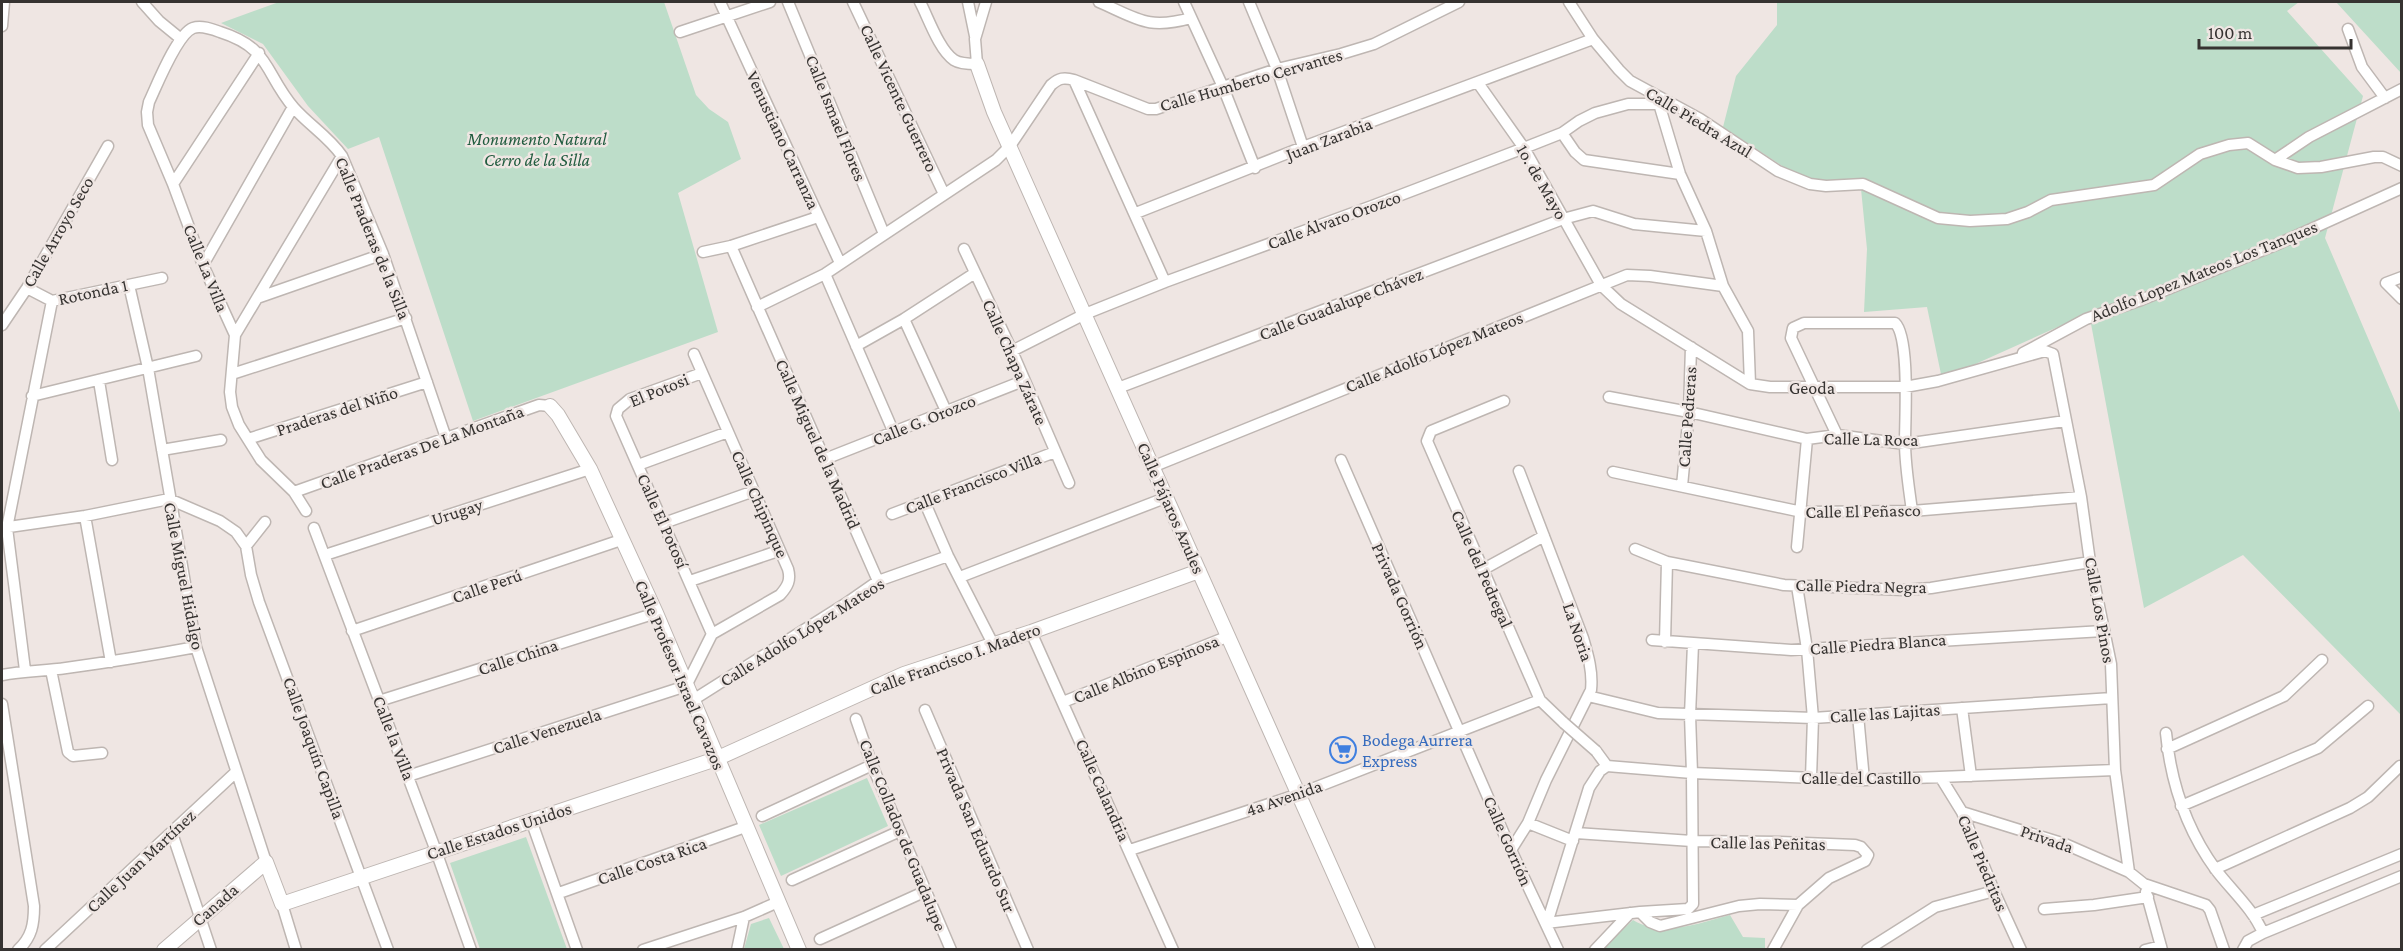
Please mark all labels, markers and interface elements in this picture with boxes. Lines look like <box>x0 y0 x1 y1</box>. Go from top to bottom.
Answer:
scale bar <box>2199 12 2350 50</box>
street label: Calle Vicente Guerrero <box>856 21 942 175</box>
text: 100 m <box>2208 23 2253 43</box>
street label: Calle Humberto Cervantes <box>1157 44 1345 116</box>
street label: Calle Ismael Flores <box>802 52 870 184</box>
street label: Venustiano Carranza <box>742 68 824 212</box>
street label: Calle Piedra Azul <box>1642 82 1756 162</box>
street label: Juan Zarabia <box>1281 113 1375 165</box>
park label: Monumento Natural Cerro de la Silla <box>466 129 607 170</box>
street label: 1o. de Mayo <box>1513 141 1571 223</box>
street label: Calle Praderas de la Silla <box>331 154 415 322</box>
street label: Calle Arroyo Seco <box>18 173 98 291</box>
street label: Calle Álvaro Orozco <box>1265 187 1403 253</box>
street label: Adolfo Lopez Mateos Los Tanques <box>2088 216 2320 326</box>
street label: Calle La Villa <box>179 221 233 315</box>
street label: Calle Guadalupe Chávez <box>1256 263 1426 344</box>
street label: Rotonda 1 <box>57 275 129 309</box>
street label: Calle Chapa Zárate <box>978 296 1052 428</box>
street label: Calle Adolfo López Mateos <box>1342 307 1526 397</box>
street label: Calle Miguel de la Madrid <box>771 356 865 533</box>
street label: Calle Pedreras <box>1674 366 1700 468</box>
street label: El Potosi <box>626 369 692 411</box>
street label: Geoda <box>1789 378 1835 398</box>
street label: Praderas del Niño <box>274 382 400 440</box>
street label: Calle G. Orozco <box>870 390 979 450</box>
street label: Calle Praderas De La Montaña <box>318 401 526 493</box>
street label: Calle La Roca <box>1823 428 1919 450</box>
street label: Calle Pájaros Azules <box>1132 439 1209 577</box>
street label: Calle Chipinque <box>727 447 793 561</box>
street label: Calle Francisco Villa <box>902 448 1044 518</box>
street label: Calle El Potosí <box>633 471 693 573</box>
street label: Urugay <box>429 494 486 530</box>
street label: Calle Miguel Hidalgo <box>160 500 208 652</box>
street label: Calle El Peñasco <box>1805 500 1921 522</box>
street label: Calle del Pedregal <box>1447 507 1517 631</box>
street label: Privada Gorrión <box>1368 540 1433 653</box>
street label: Calle Los Pinos <box>2081 555 2119 665</box>
street label: Calle Perú <box>450 565 525 607</box>
street label: Calle Adolfo López Mateos <box>716 573 888 691</box>
street label: Calle Piedra Negra <box>1795 575 1927 597</box>
street label: Calle Profesor Israel Cavazos <box>631 577 729 773</box>
street label: La Noria <box>1559 600 1597 664</box>
street label: Calle Francisco I. Madero <box>867 619 1043 699</box>
street label: Calle Piedra Blanca <box>1809 629 1947 659</box>
street label: Calle Albino Espinosa <box>1070 631 1222 707</box>
street label: Calle China <box>476 635 560 679</box>
street label: Calle Joaquín Capilla <box>279 674 349 822</box>
street label: Calle la Villa <box>369 693 419 783</box>
street label: Calle las Lajitas <box>1829 699 1941 728</box>
street label: Calle Venezuela <box>490 704 604 758</box>
place label: Bodega Aurrera Express <box>1362 730 1473 771</box>
supermarket icon: Bodega Aurrera Express <box>1328 735 1358 765</box>
street label: Calle Collados de Guadalupe <box>855 736 951 934</box>
street label: Calle Calandria <box>1071 736 1135 844</box>
street label: Privada San Eduardo Sur <box>932 745 1020 916</box>
street label: Calle del Castillo <box>1801 768 1921 788</box>
street label: 4a Avenida <box>1243 776 1325 820</box>
street label: Calle Gorrión <box>1479 793 1537 889</box>
street label: Calle Estados Unidos <box>424 798 574 864</box>
street label: Calle Juan Martínez <box>82 805 200 917</box>
street label: Calle Piedritas <box>1954 812 2012 914</box>
street label: Privada <box>2018 821 2076 857</box>
street label: Calle las Peñitas <box>1710 832 1826 854</box>
street label: Calle Costa Rica <box>595 833 709 889</box>
street label: Canada <box>188 880 242 930</box>

